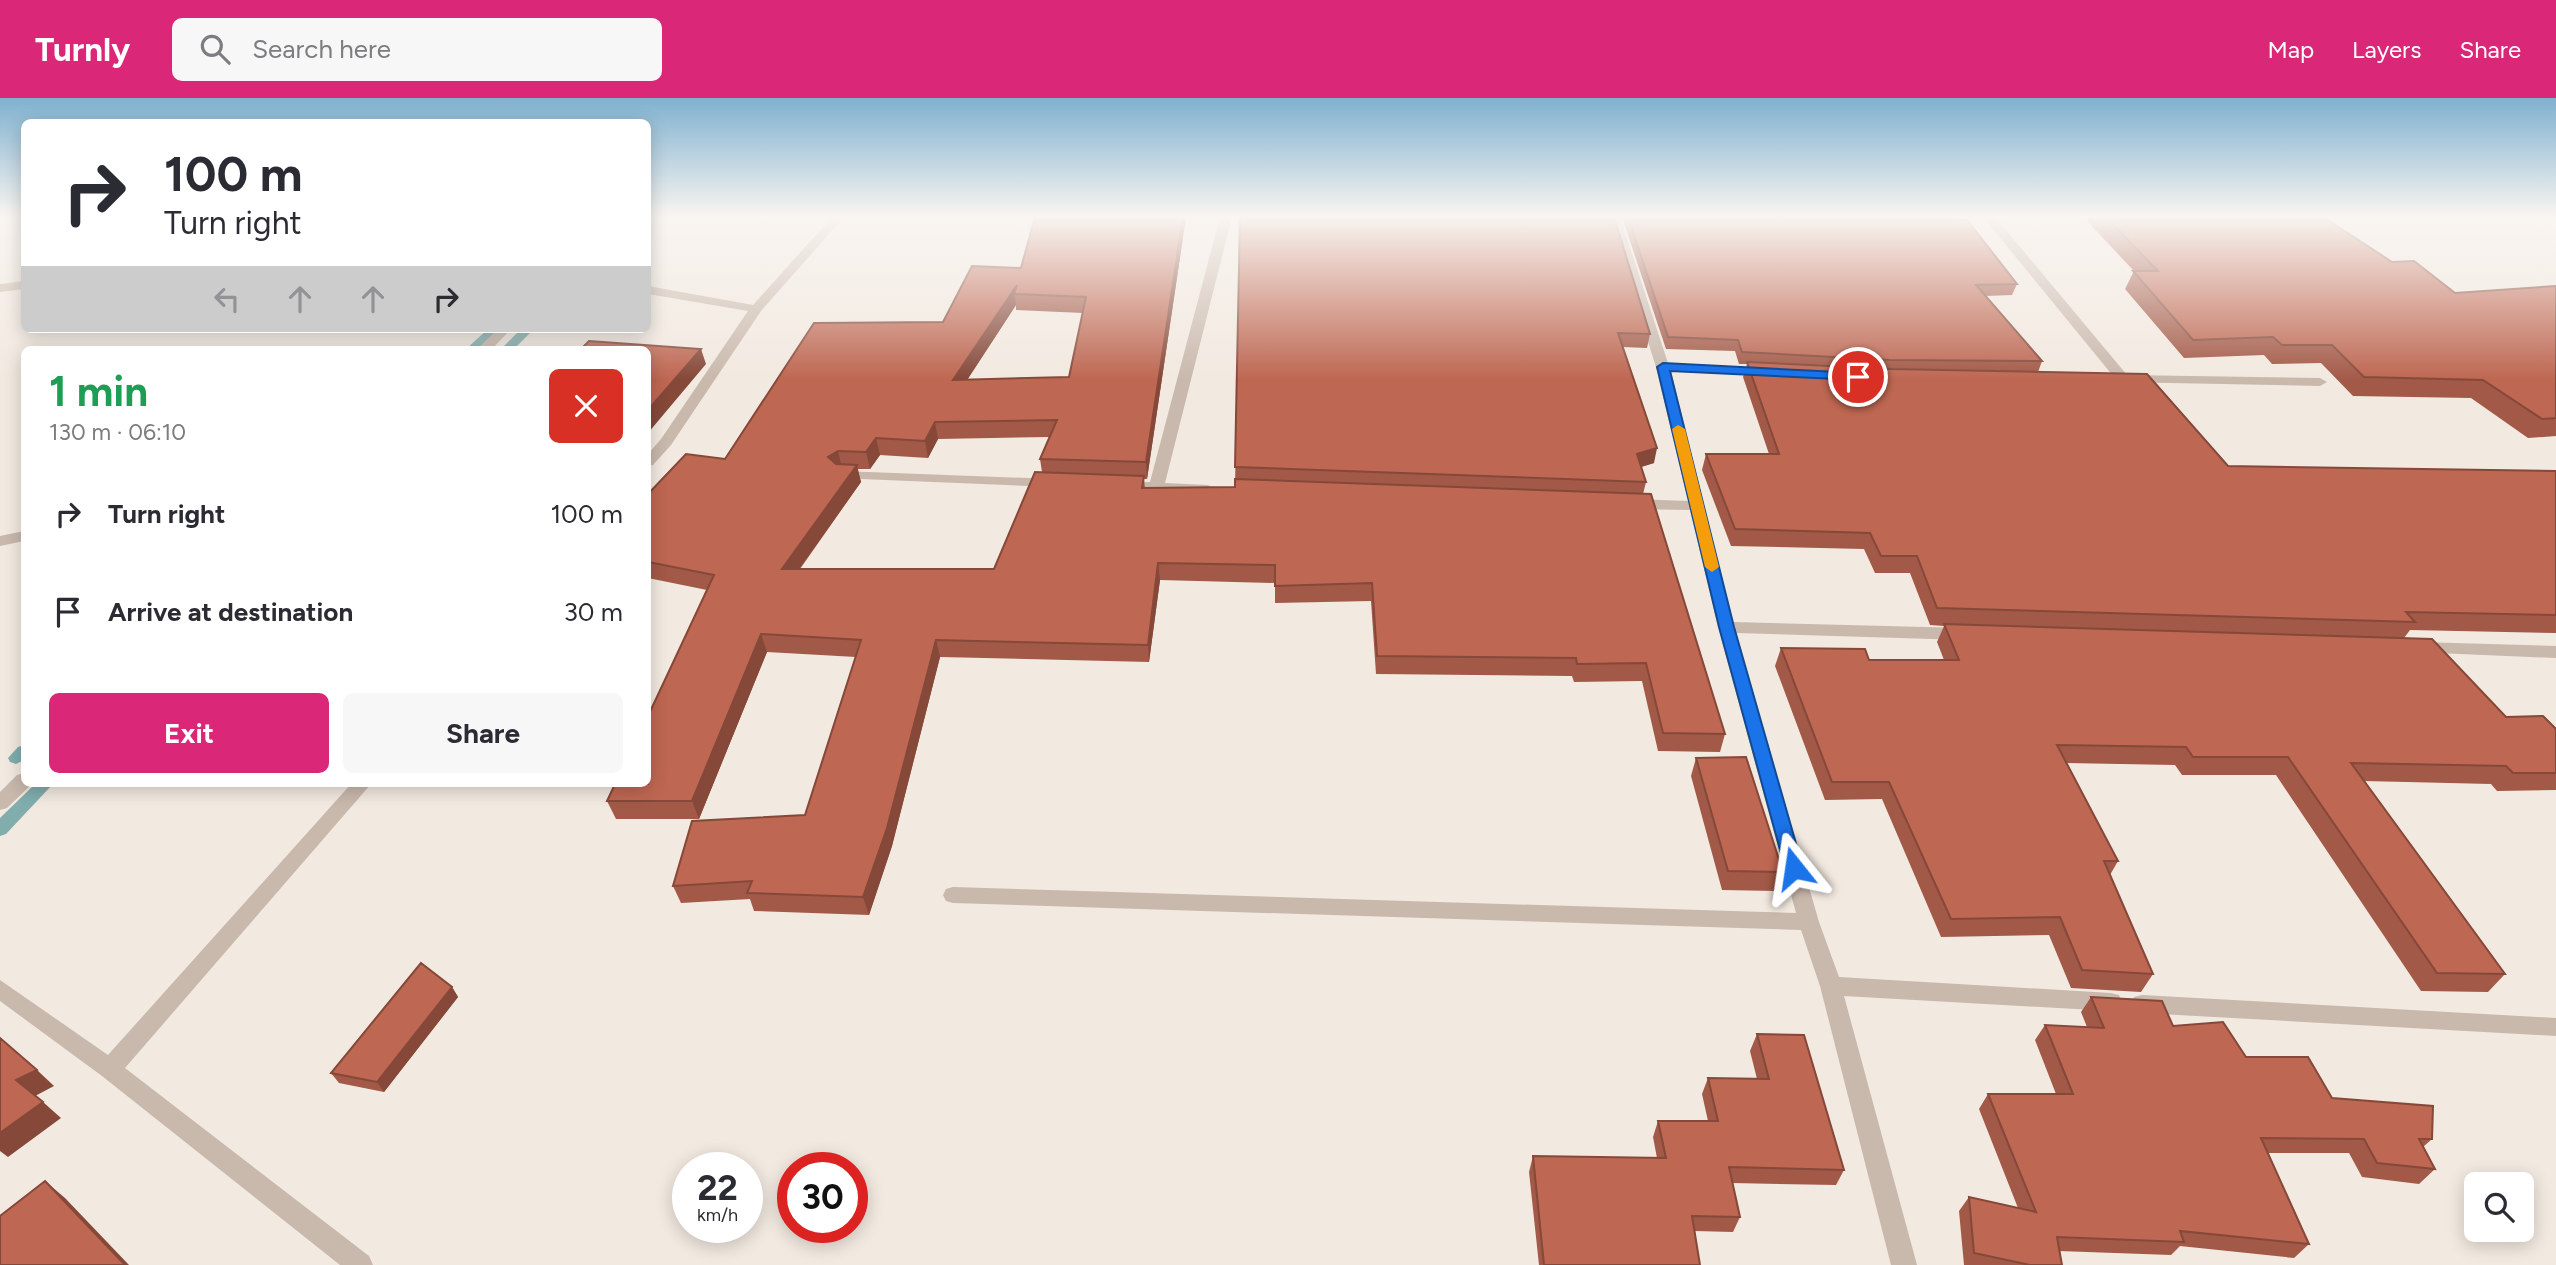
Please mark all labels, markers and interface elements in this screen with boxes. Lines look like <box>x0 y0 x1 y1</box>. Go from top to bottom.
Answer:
search box <box>172 18 662 81</box>
text: Turnly <box>35 30 130 69</box>
icon: search <box>196 30 234 68</box>
text: Search here <box>252 33 391 65</box>
text: Map <box>2267 35 2314 64</box>
text: Layers <box>2352 35 2421 64</box>
text: Share <box>2459 35 2521 64</box>
text: 100 m <box>164 144 303 203</box>
icon: right <box>49 147 140 238</box>
text: Turn right <box>164 204 302 242</box>
icon: left <box>208 280 246 318</box>
icon: ahead <box>281 280 319 318</box>
icon: ahead <box>354 280 392 318</box>
icon: right <box>427 280 465 318</box>
pin <box>1828 347 1888 407</box>
icon: arrive <box>1839 358 1877 396</box>
text: 1 min <box>49 366 148 417</box>
button: close <box>549 369 623 443</box>
text: 130 m · 06:10 <box>49 418 186 446</box>
icon: right <box>49 495 87 533</box>
text: Turn right <box>108 498 225 530</box>
text: 100 m <box>550 498 623 530</box>
icon: arrive <box>49 593 87 631</box>
text: Arrive at destination <box>108 596 353 628</box>
text: 30 m <box>564 596 623 628</box>
button: Exit <box>49 693 329 773</box>
button: Share <box>343 693 623 773</box>
position arrow <box>1757 831 1831 905</box>
speed limit sign: 30 <box>777 1152 868 1243</box>
text: 22 <box>697 1167 738 1209</box>
map controls <box>2464 1172 2534 1242</box>
button: search <box>2464 1172 2534 1242</box>
text: km/h <box>697 1204 738 1226</box>

